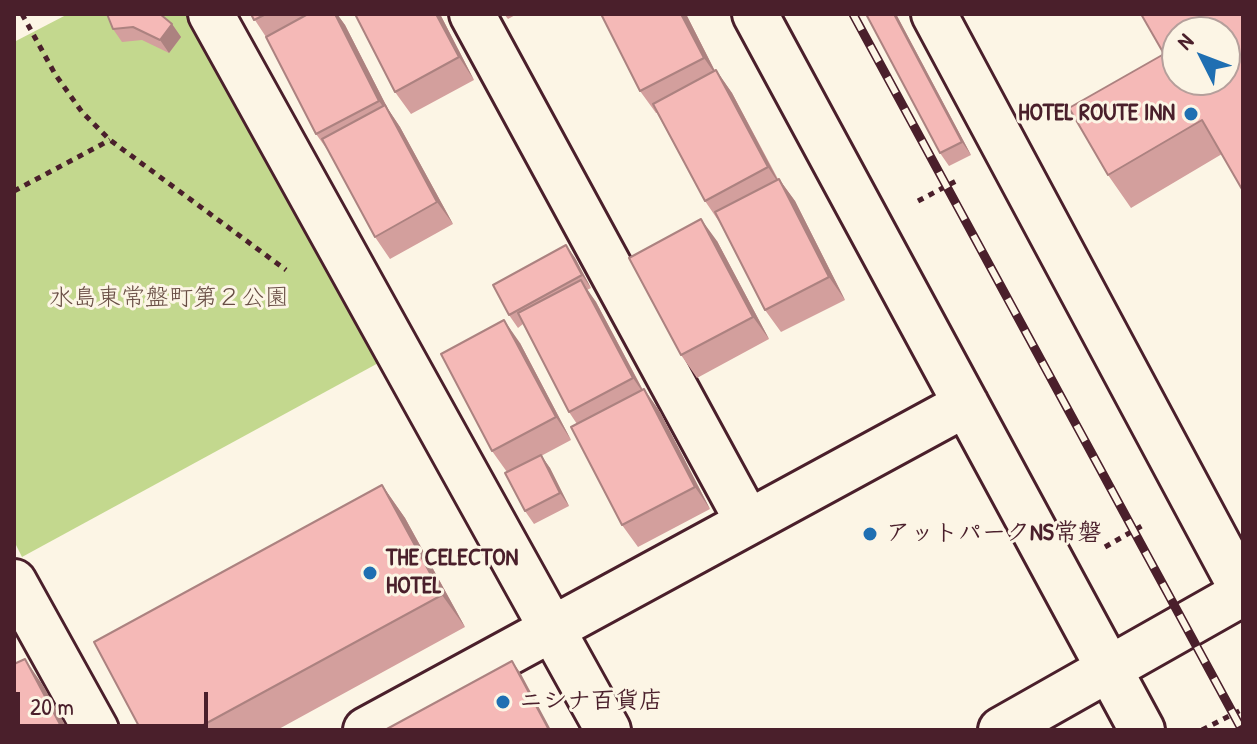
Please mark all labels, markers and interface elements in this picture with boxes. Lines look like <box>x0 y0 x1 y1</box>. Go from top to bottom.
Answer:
north arrow <box>1161 16 1241 96</box>
text: N <box>1170 27 1200 56</box>
place label: HOTEL ROUTE INN <box>1018 100 1175 128</box>
marker: HOTEL ROUTE INN <box>1182 105 1200 123</box>
park label: 水島東常盤町第２公園 <box>49 285 289 313</box>
place label: アットパークNS常磐 <box>886 520 1102 548</box>
marker: アットパークNS常磐 <box>861 525 879 543</box>
place label: THE CELECTON HOTEL <box>386 545 518 601</box>
marker: THE CELECTON HOTEL <box>361 564 379 582</box>
scale bar <box>20 676 212 726</box>
place label: ニシナ百貨店 <box>519 688 663 716</box>
text: 20 m <box>30 690 74 722</box>
marker: ニシナ百貨店 <box>494 693 512 711</box>

